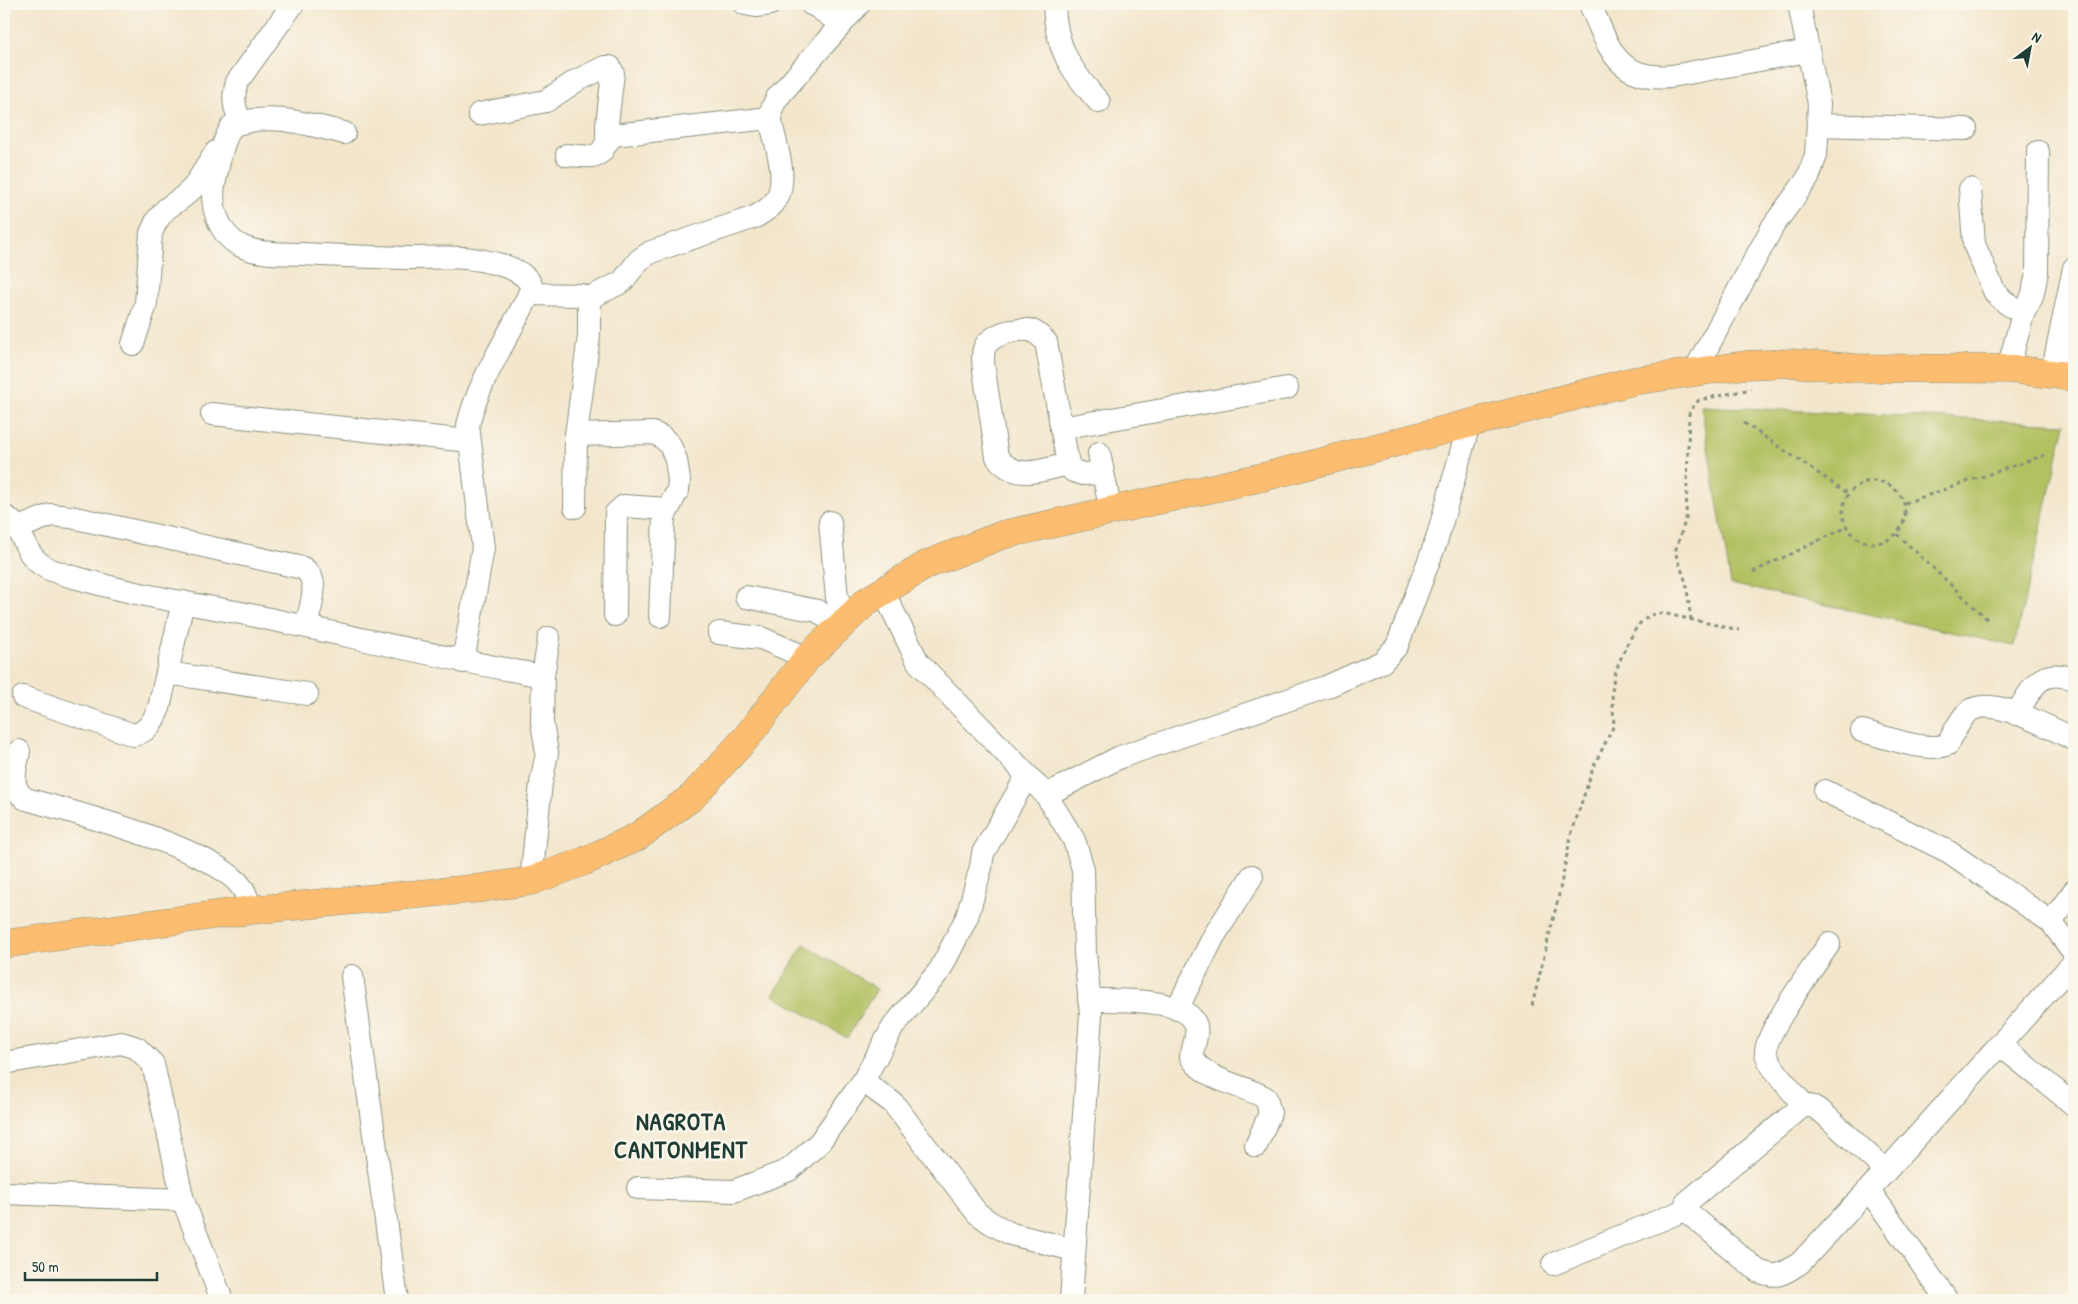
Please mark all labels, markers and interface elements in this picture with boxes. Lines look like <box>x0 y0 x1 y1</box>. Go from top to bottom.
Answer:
north arrow <box>2006 22 2056 72</box>
text: N <box>2029 27 2046 47</box>
district label: NAGROTA CANTONMENT <box>614 1105 748 1165</box>
scale bar <box>25 1249 158 1281</box>
text: 50 m <box>32 1256 59 1277</box>

